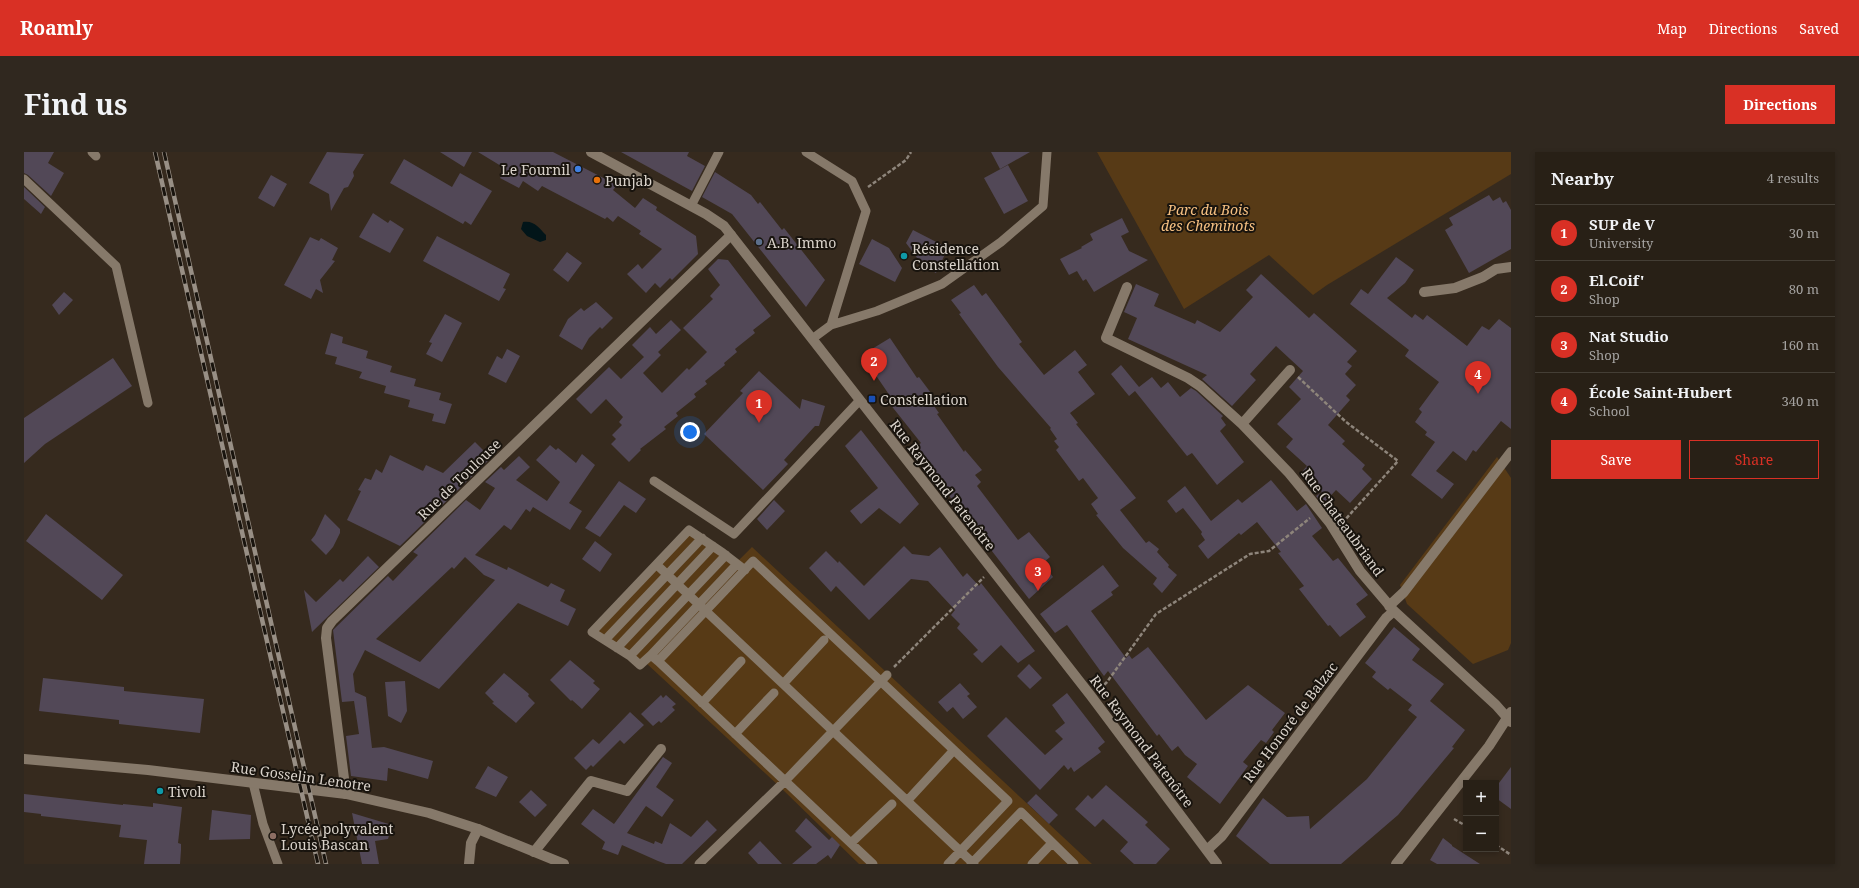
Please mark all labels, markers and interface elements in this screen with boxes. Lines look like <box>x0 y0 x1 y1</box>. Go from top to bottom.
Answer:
text: Roamly <box>20 15 93 41</box>
text: Map <box>1657 19 1687 38</box>
text: Directions <box>1709 19 1777 38</box>
text: Saved <box>1799 19 1839 38</box>
text: Find us <box>24 85 128 123</box>
button: Directions <box>1725 85 1835 124</box>
place label: Le Fournil <box>501 160 571 179</box>
marker: Le Fournil <box>573 164 583 174</box>
text: Nearby <box>1551 167 1614 190</box>
text: 4 results <box>1767 169 1819 187</box>
place label: Punjab <box>605 171 652 190</box>
marker: Punjab <box>592 175 602 185</box>
park label: Parc du Bois des Cheminots <box>1161 200 1256 235</box>
text: SUP de V <box>1589 214 1655 234</box>
text: 1 <box>1560 224 1568 242</box>
text: 30 m <box>1789 224 1819 242</box>
place label: A.B. Immo <box>767 233 836 252</box>
text: University <box>1589 234 1653 252</box>
marker: A.B. Immo <box>754 237 764 247</box>
place label: Résidence Constellation <box>912 239 1000 274</box>
marker: Résidence Constellation <box>899 251 909 261</box>
text: El.Coif' <box>1589 270 1644 290</box>
text: 2 <box>1560 280 1568 298</box>
text: 80 m <box>1789 280 1819 298</box>
text: Shop <box>1589 290 1620 308</box>
text: Nat Studio <box>1589 326 1669 346</box>
text: 3 <box>1560 336 1568 354</box>
text: 160 m <box>1782 336 1819 354</box>
text: Shop <box>1589 346 1620 364</box>
pin: 2 <box>861 348 887 381</box>
pin: 4 <box>1465 361 1491 394</box>
text: École Saint-Hubert <box>1589 382 1732 402</box>
pin: 1 <box>746 390 772 423</box>
place label: Constellation <box>880 390 968 409</box>
text: 4 <box>1560 392 1568 410</box>
text: 340 m <box>1782 392 1819 410</box>
marker: Constellation <box>867 394 877 404</box>
text: School <box>1589 402 1630 420</box>
street label: Rue Raymond Patenôtre <box>886 416 1000 554</box>
your location <box>680 422 700 442</box>
street label: Rue de Toulouse <box>413 434 505 524</box>
button: Save <box>1551 440 1681 479</box>
button: Share <box>1689 440 1819 479</box>
street label: Rue Chateaubriand <box>1297 464 1389 580</box>
pin: 3 <box>1025 558 1051 591</box>
street label: Rue Honoré de Balzac <box>1238 658 1342 786</box>
street label: Rue Raymond Patenôtre <box>1086 671 1198 811</box>
street label: Rue Gosselin Lenotre <box>230 757 372 795</box>
map controls <box>1463 780 1499 852</box>
button: + <box>1463 780 1499 816</box>
place label: Tivoli <box>168 782 207 801</box>
marker: Tivoli <box>155 786 165 796</box>
button: − <box>1463 816 1499 852</box>
place label: Lycée polyvalent Louis Bascan <box>281 819 393 854</box>
marker: Lycée polyvalent Louis Bascan <box>268 831 278 841</box>

